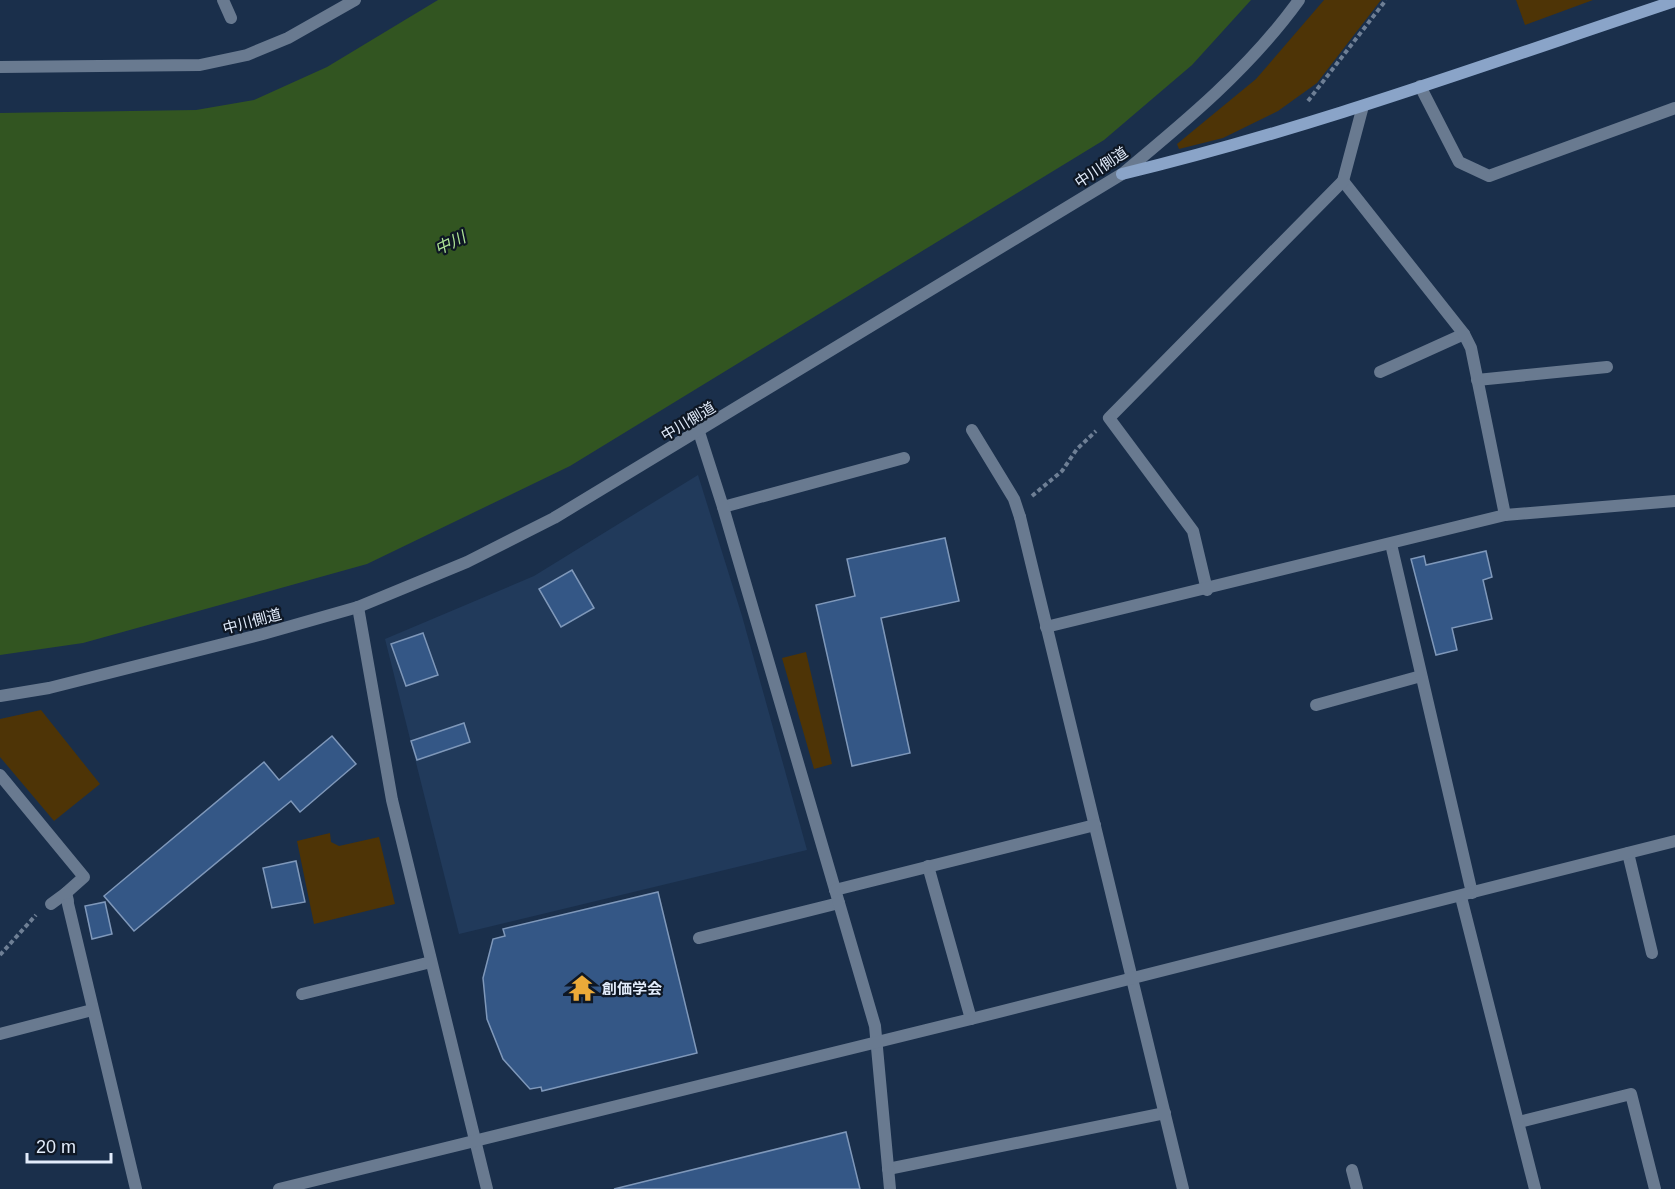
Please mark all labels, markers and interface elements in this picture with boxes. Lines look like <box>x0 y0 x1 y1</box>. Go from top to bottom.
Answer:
street label: 中川側道 <box>1071 143 1131 191</box>
water label: 中川 <box>432 227 470 258</box>
street label: 中川側道 <box>658 398 718 444</box>
street label: 中川側道 <box>221 605 283 637</box>
temple icon: 創価学会 <box>567 973 597 1003</box>
place label: 創価学会 <box>602 980 662 997</box>
scale bar <box>27 1126 111 1164</box>
text: 20 m <box>36 1137 76 1157</box>

